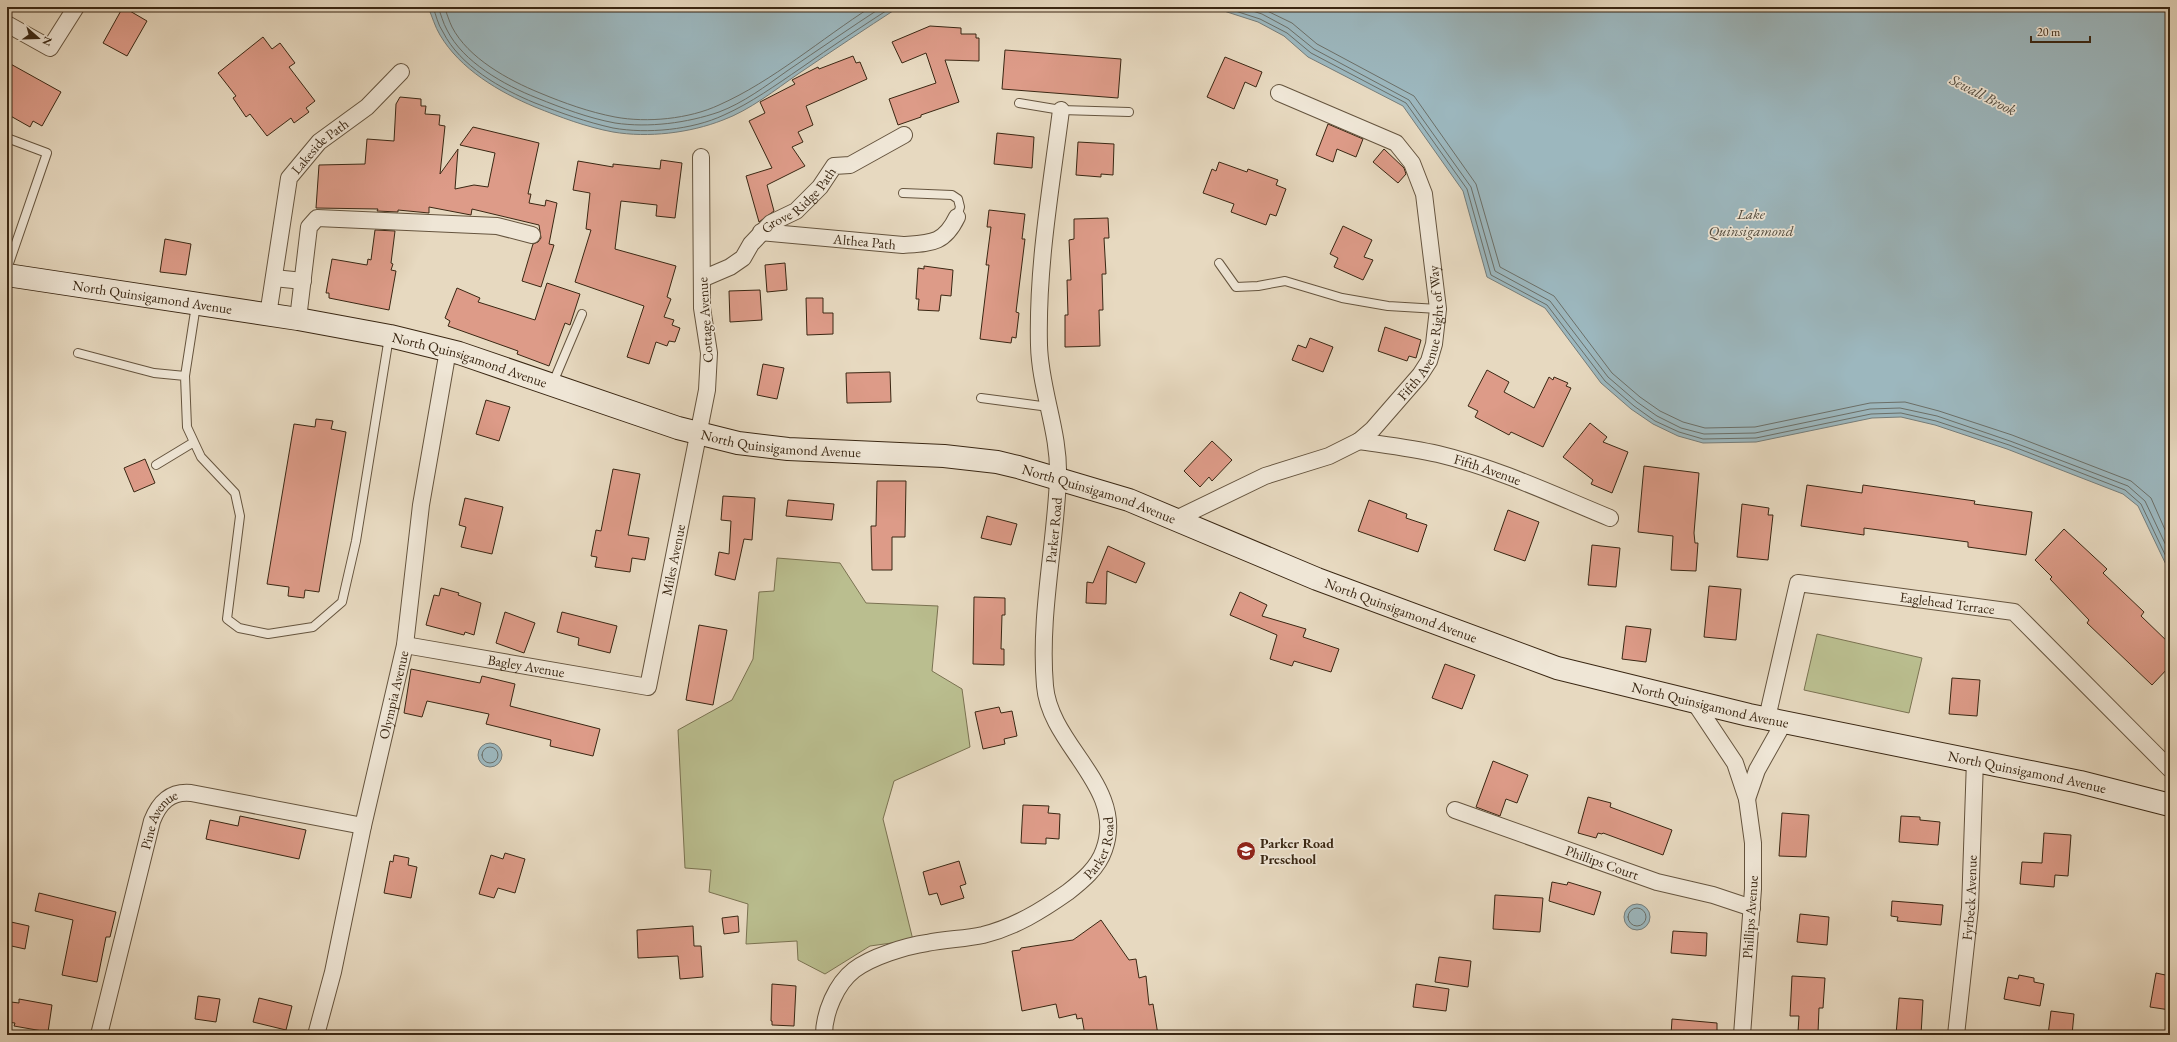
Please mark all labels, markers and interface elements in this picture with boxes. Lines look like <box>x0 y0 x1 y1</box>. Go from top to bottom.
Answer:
north arrow <box>18 18 58 58</box>
scale bar <box>2031 18 2090 44</box>
text: 20 m <box>2037 24 2061 40</box>
text: N <box>39 35 55 48</box>
water label: Sewall Brook <box>1946 69 2020 119</box>
street label: Lakeside Path <box>287 115 352 178</box>
street label: Grove Ridge Path <box>757 163 840 237</box>
water label: Lake Quinsigamond <box>1709 204 1794 240</box>
street label: Althea Path <box>831 230 897 253</box>
street label: Fifth Avenue Right of Way <box>1393 264 1447 404</box>
street label: North Quinsigamond Avenue <box>71 276 234 318</box>
street label: Cottage Avenue <box>693 276 717 363</box>
street label: North Quinsigamond Avenue <box>390 328 550 392</box>
street label: North Quinsigamond Avenue <box>699 425 862 461</box>
street label: Fifth Avenue <box>1452 450 1524 489</box>
street label: North Quinsigamond Avenue <box>1020 460 1179 528</box>
street label: Parker Road <box>1041 496 1066 564</box>
street label: Miles Avenue <box>657 522 689 597</box>
street label: North Quinsigamond Avenue <box>1322 574 1480 647</box>
street label: Eaglehead Terrace <box>1899 588 1996 618</box>
street label: Olympia Avenue <box>374 648 413 741</box>
street label: Bagley Avenue <box>486 650 567 682</box>
street label: North Quinsigamond Avenue <box>1630 678 1791 732</box>
street label: North Quinsigamond Avenue <box>1947 747 2109 797</box>
street label: Pine Avenue <box>136 785 181 851</box>
street label: Parker Road <box>1079 815 1117 883</box>
place label: Parker Road Preschool <box>1260 834 1334 868</box>
school or university icon: Parker Road Preschool <box>1235 840 1257 862</box>
street label: Phillips Court <box>1563 841 1642 884</box>
street label: Fyrbeck Avenue <box>1957 854 1981 941</box>
street label: Phillips Avenue <box>1738 874 1762 959</box>

